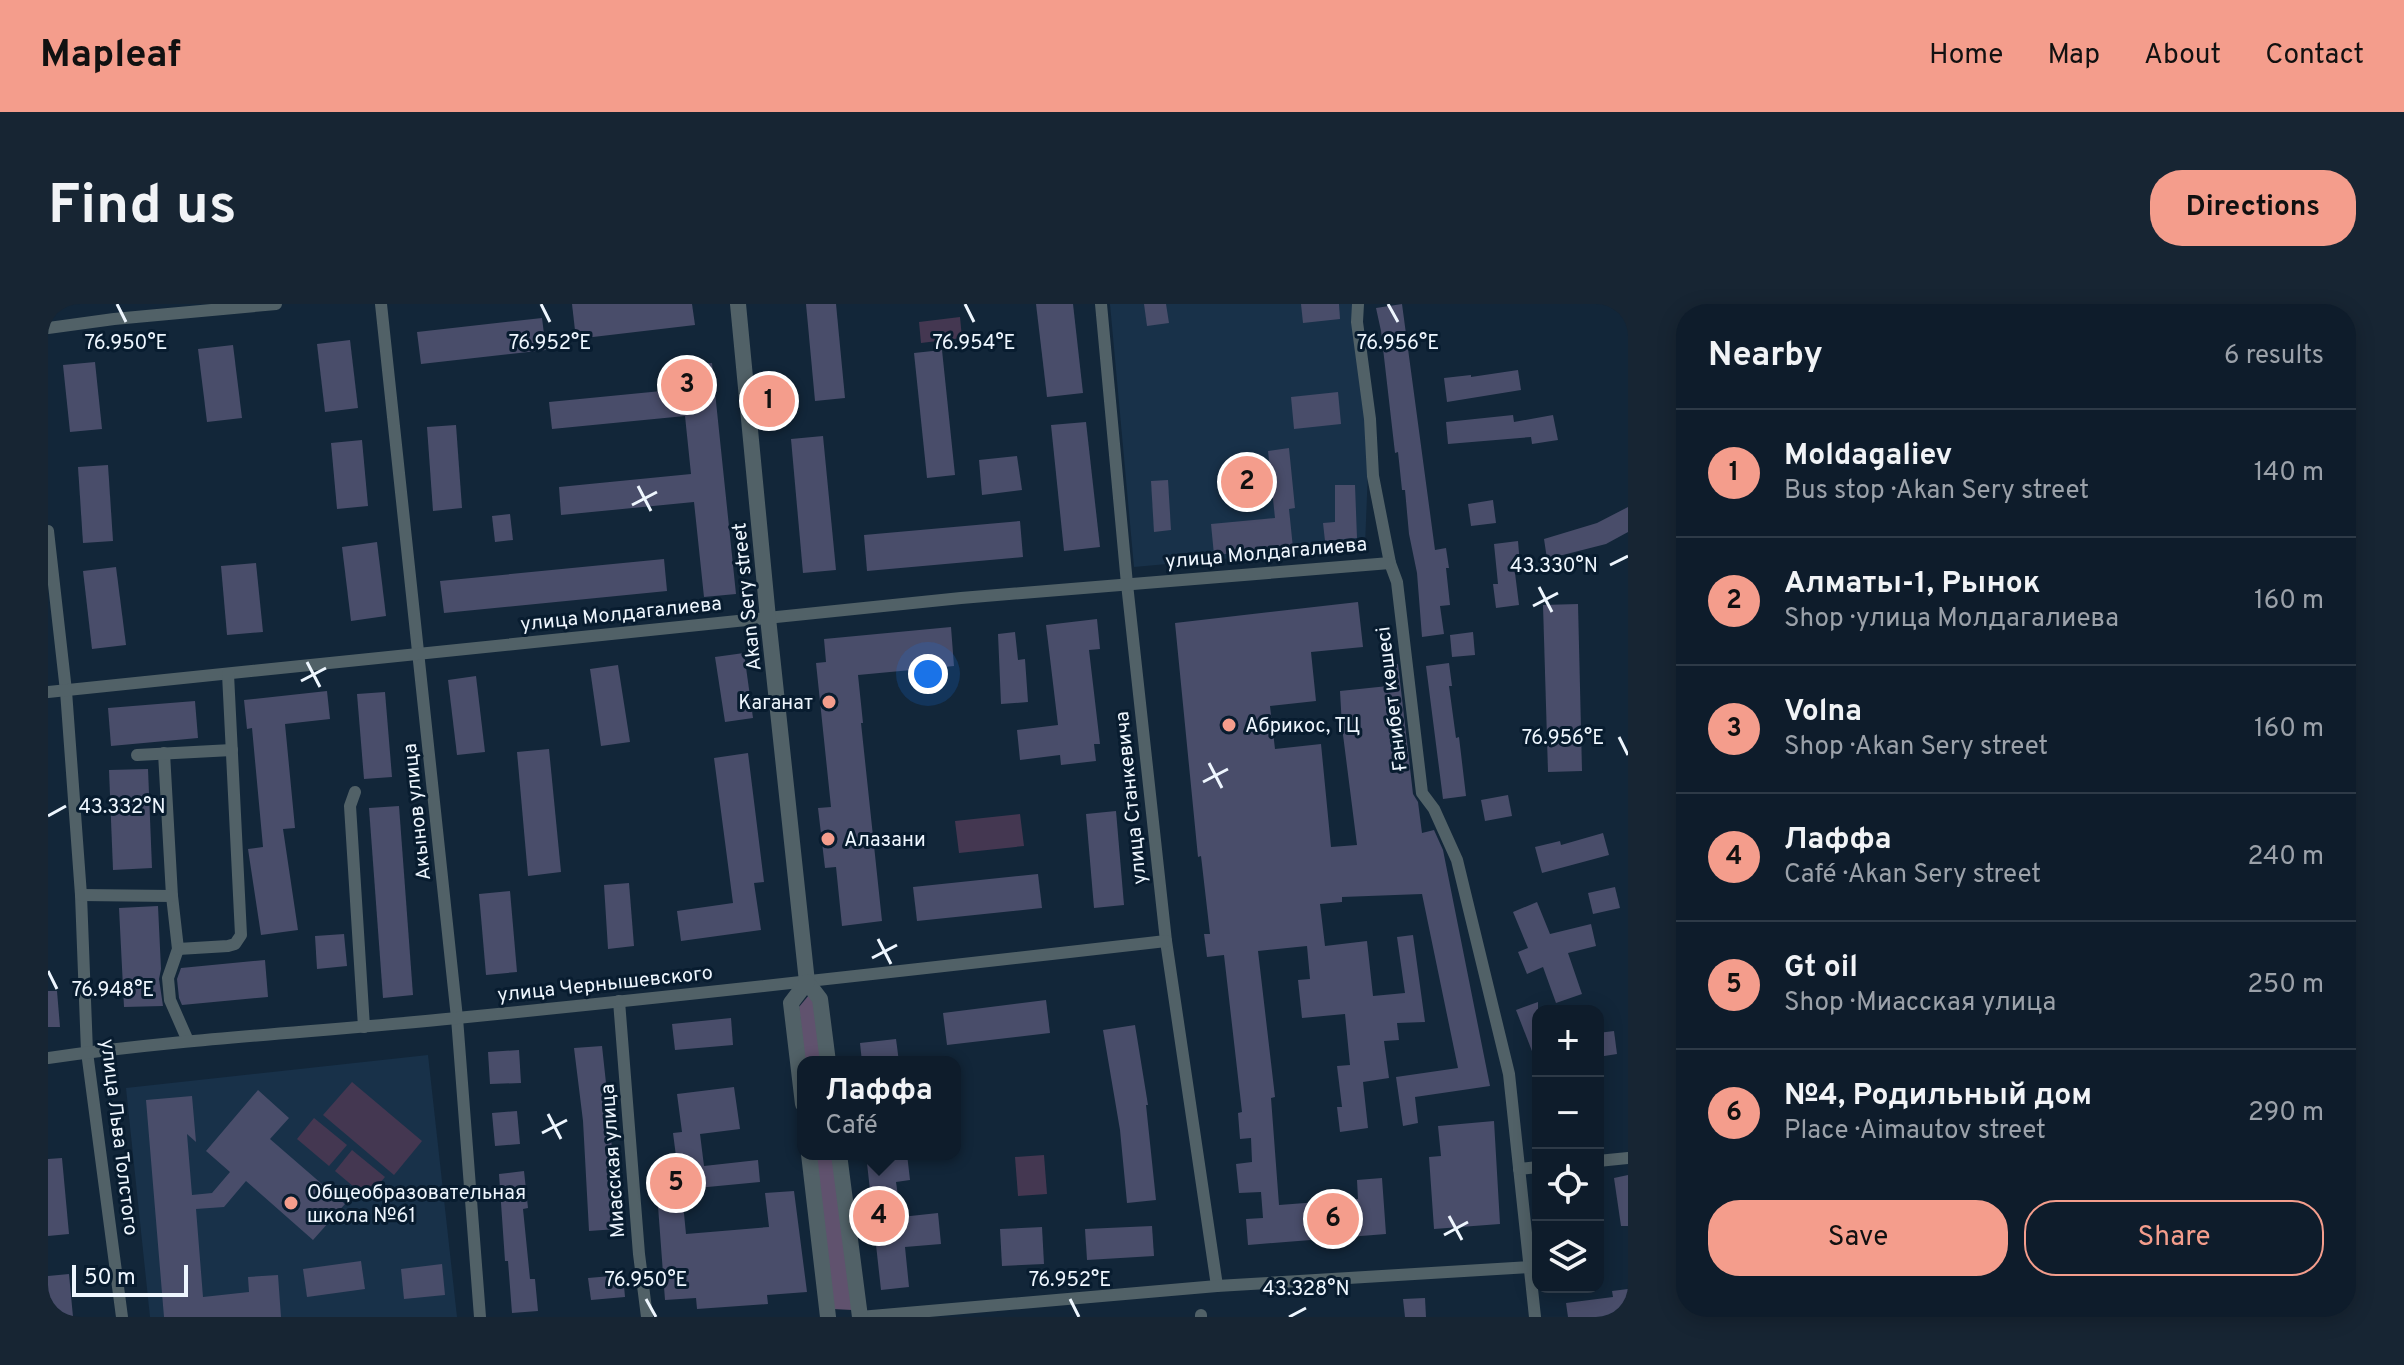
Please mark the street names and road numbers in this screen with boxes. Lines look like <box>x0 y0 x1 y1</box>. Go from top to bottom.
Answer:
street label: Akan Sery street <box>727 521 769 672</box>
street label: улица Молдагалиева <box>1164 532 1368 576</box>
street label: улица Молдагалиева <box>519 591 723 638</box>
street label: Ғанибет көшесі <box>1371 625 1415 773</box>
street label: улица Станкевича <box>1110 710 1154 886</box>
street label: Акынов улица <box>398 742 438 882</box>
street label: улица Чернышевского <box>496 961 714 1009</box>
street label: улица Льва Толстого <box>93 1038 143 1237</box>
street label: Миасская улица <box>596 1083 632 1239</box>

